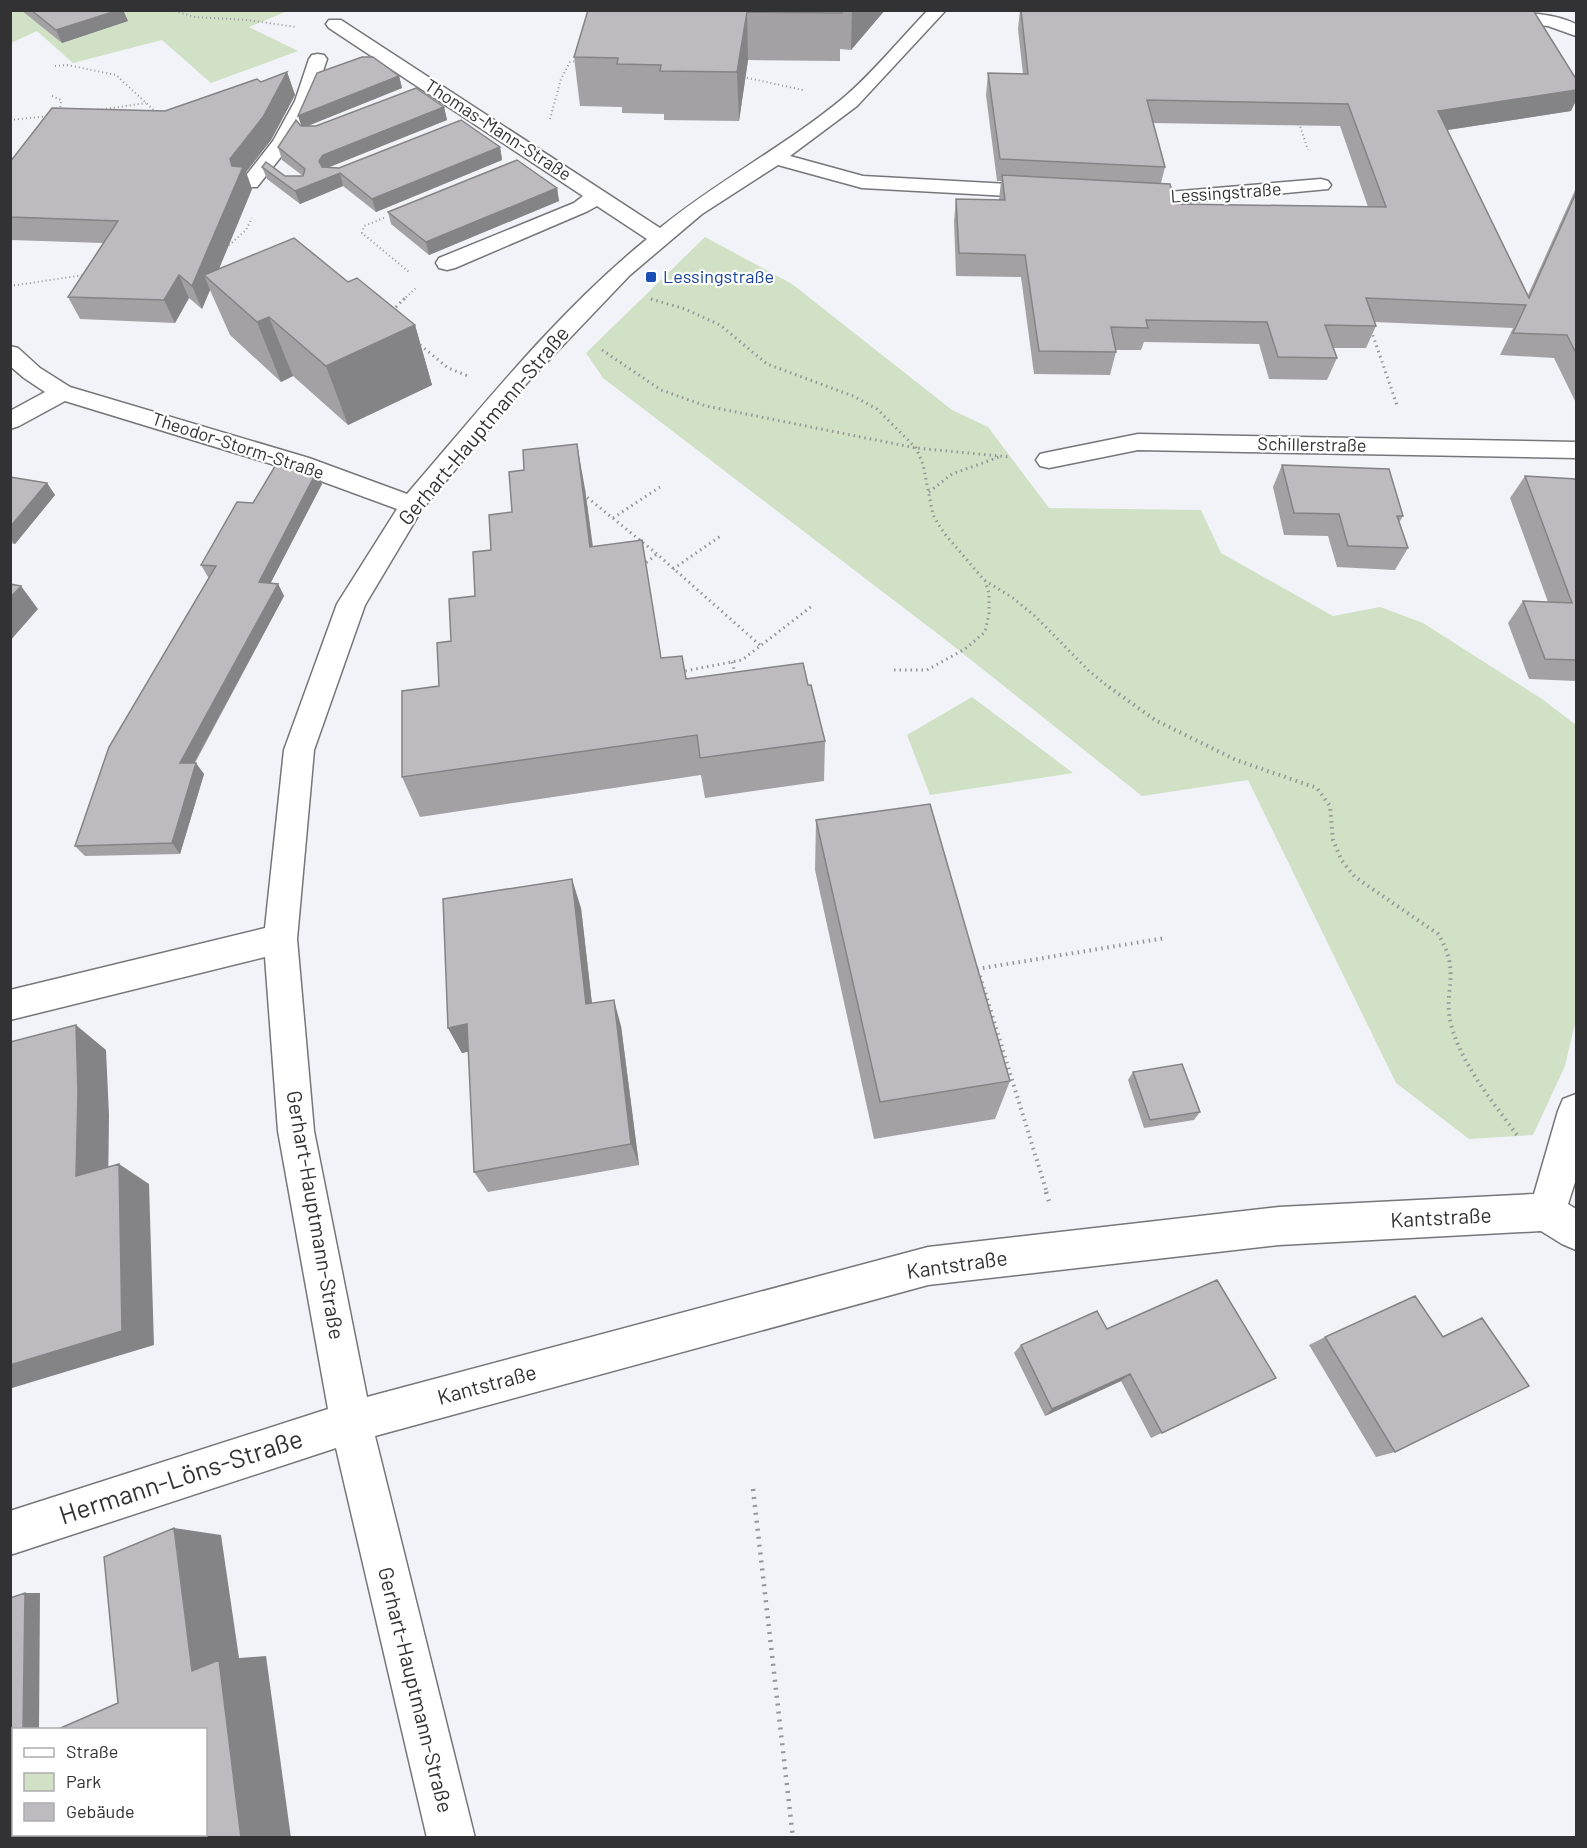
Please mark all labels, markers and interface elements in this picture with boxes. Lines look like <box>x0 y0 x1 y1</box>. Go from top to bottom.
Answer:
street label: Thomas-Mann-Straße <box>421 74 576 185</box>
street label: Lessingstraße <box>1170 177 1282 207</box>
place label: Lessingstraße <box>663 265 774 287</box>
marker: Lessingstraße <box>644 270 658 284</box>
street label: Gerhart-Hauptmann-Straße <box>392 320 573 530</box>
street label: Theodor-Storm-Straße <box>149 407 327 483</box>
street label: Schillerstraße <box>1257 432 1367 456</box>
street label: Gerhart-Hauptmann-Straße <box>282 1088 351 1341</box>
street label: Kantstraße <box>1390 1201 1492 1232</box>
street label: Kantstraße <box>905 1244 1009 1283</box>
street label: Kantstraße <box>434 1358 539 1409</box>
street label: Hermann-Löns-Straße <box>55 1422 306 1530</box>
street label: Gerhart-Hauptmann-Straße <box>374 1564 459 1815</box>
legend <box>12 1728 207 1836</box>
text: Straße <box>66 1740 118 1762</box>
text: Park <box>66 1770 101 1792</box>
text: Gebäude <box>66 1800 135 1822</box>

